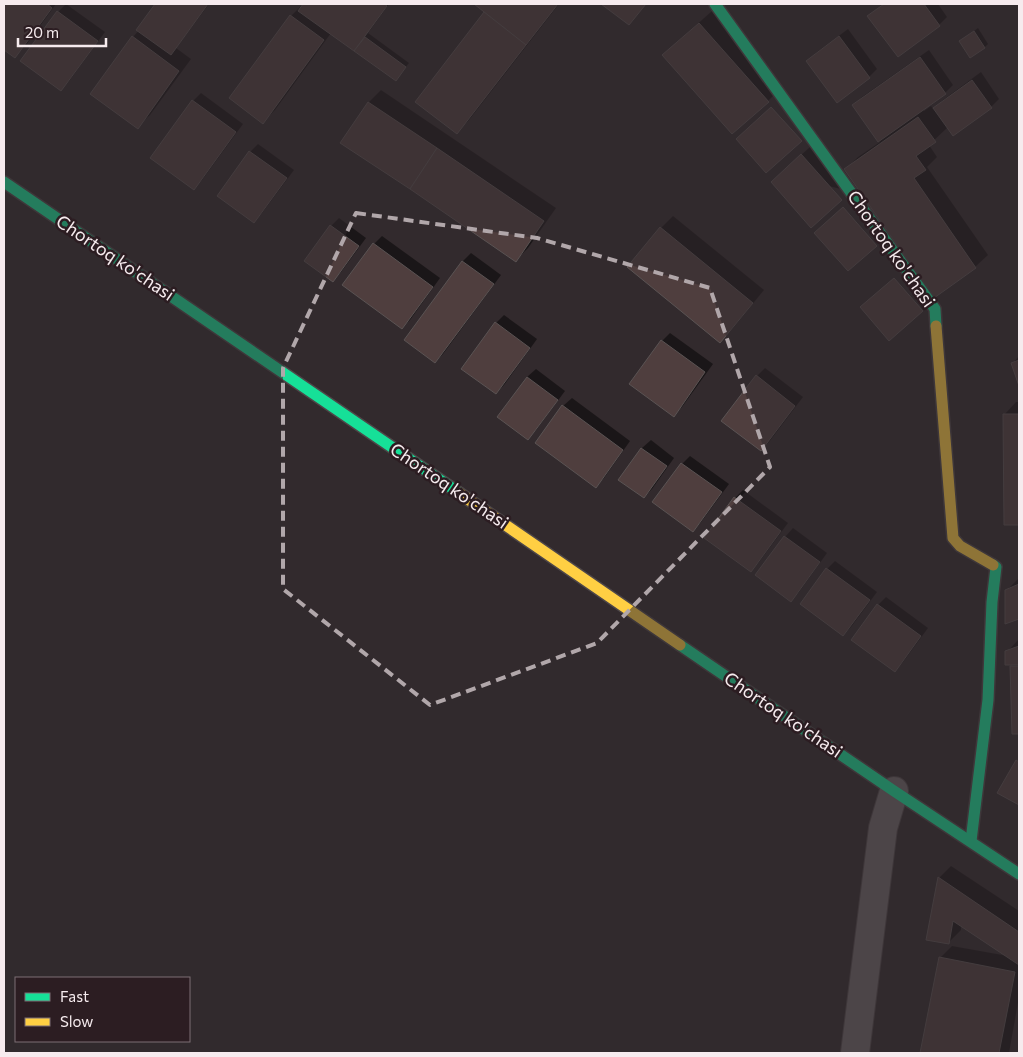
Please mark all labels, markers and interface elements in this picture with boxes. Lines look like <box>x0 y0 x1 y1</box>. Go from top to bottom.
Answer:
scale bar <box>18 15 105 47</box>
text: 20 m <box>25 23 59 41</box>
street label: Chortoq ko'chasi <box>843 186 940 311</box>
street label: Chortoq ko'chasi <box>52 210 179 305</box>
street label: Chortoq ko'chasi <box>386 438 513 533</box>
street label: Chortoq ko'chasi <box>720 667 847 762</box>
legend <box>15 977 190 1042</box>
text: Fast <box>60 987 89 1005</box>
text: Slow <box>60 1012 93 1030</box>

